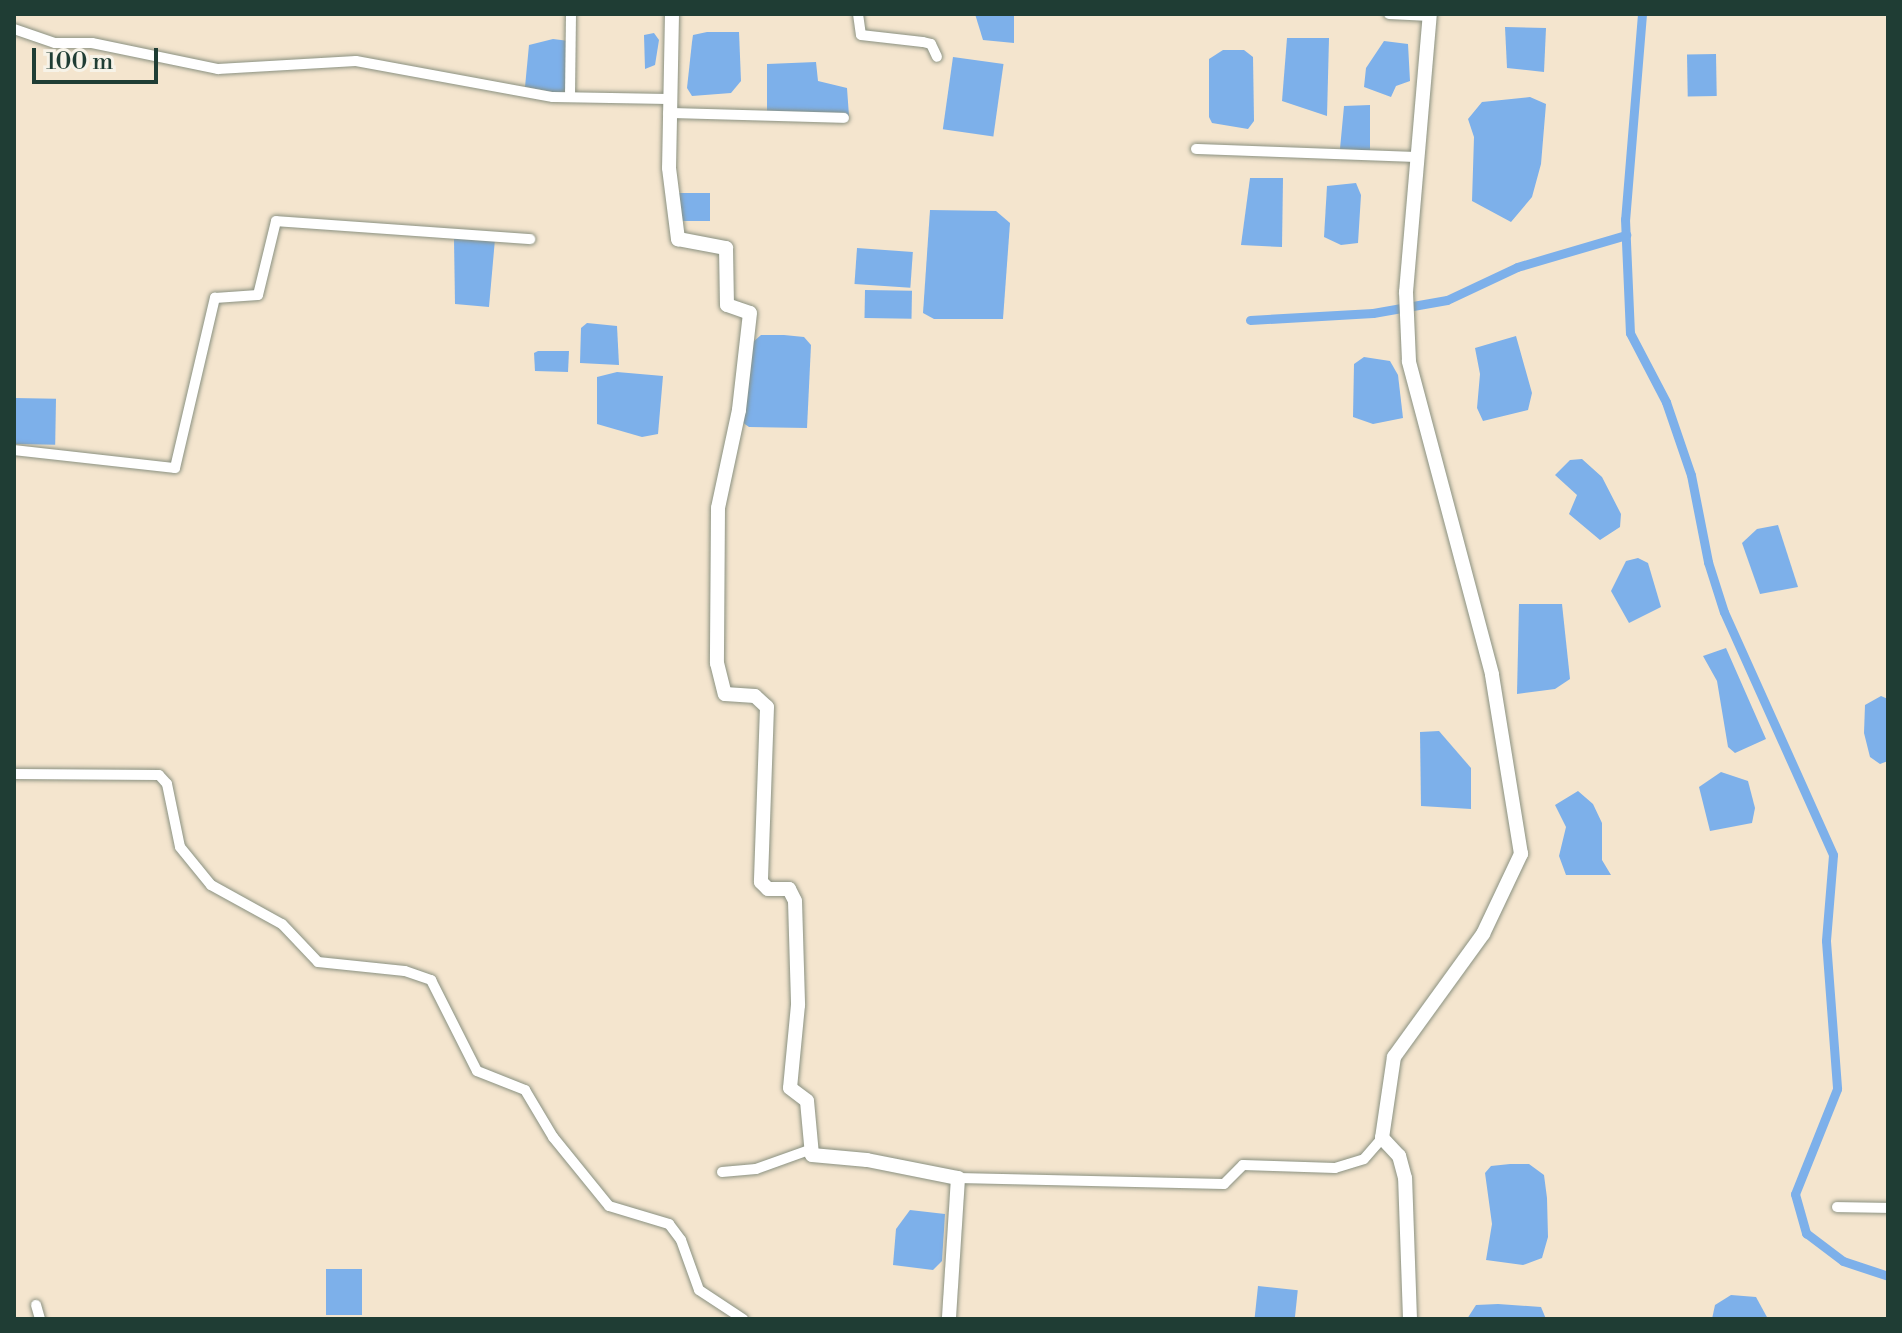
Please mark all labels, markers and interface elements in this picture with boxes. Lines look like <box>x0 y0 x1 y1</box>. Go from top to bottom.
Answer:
scale bar <box>36 32 162 82</box>
text: 100 m <box>46 47 113 77</box>

